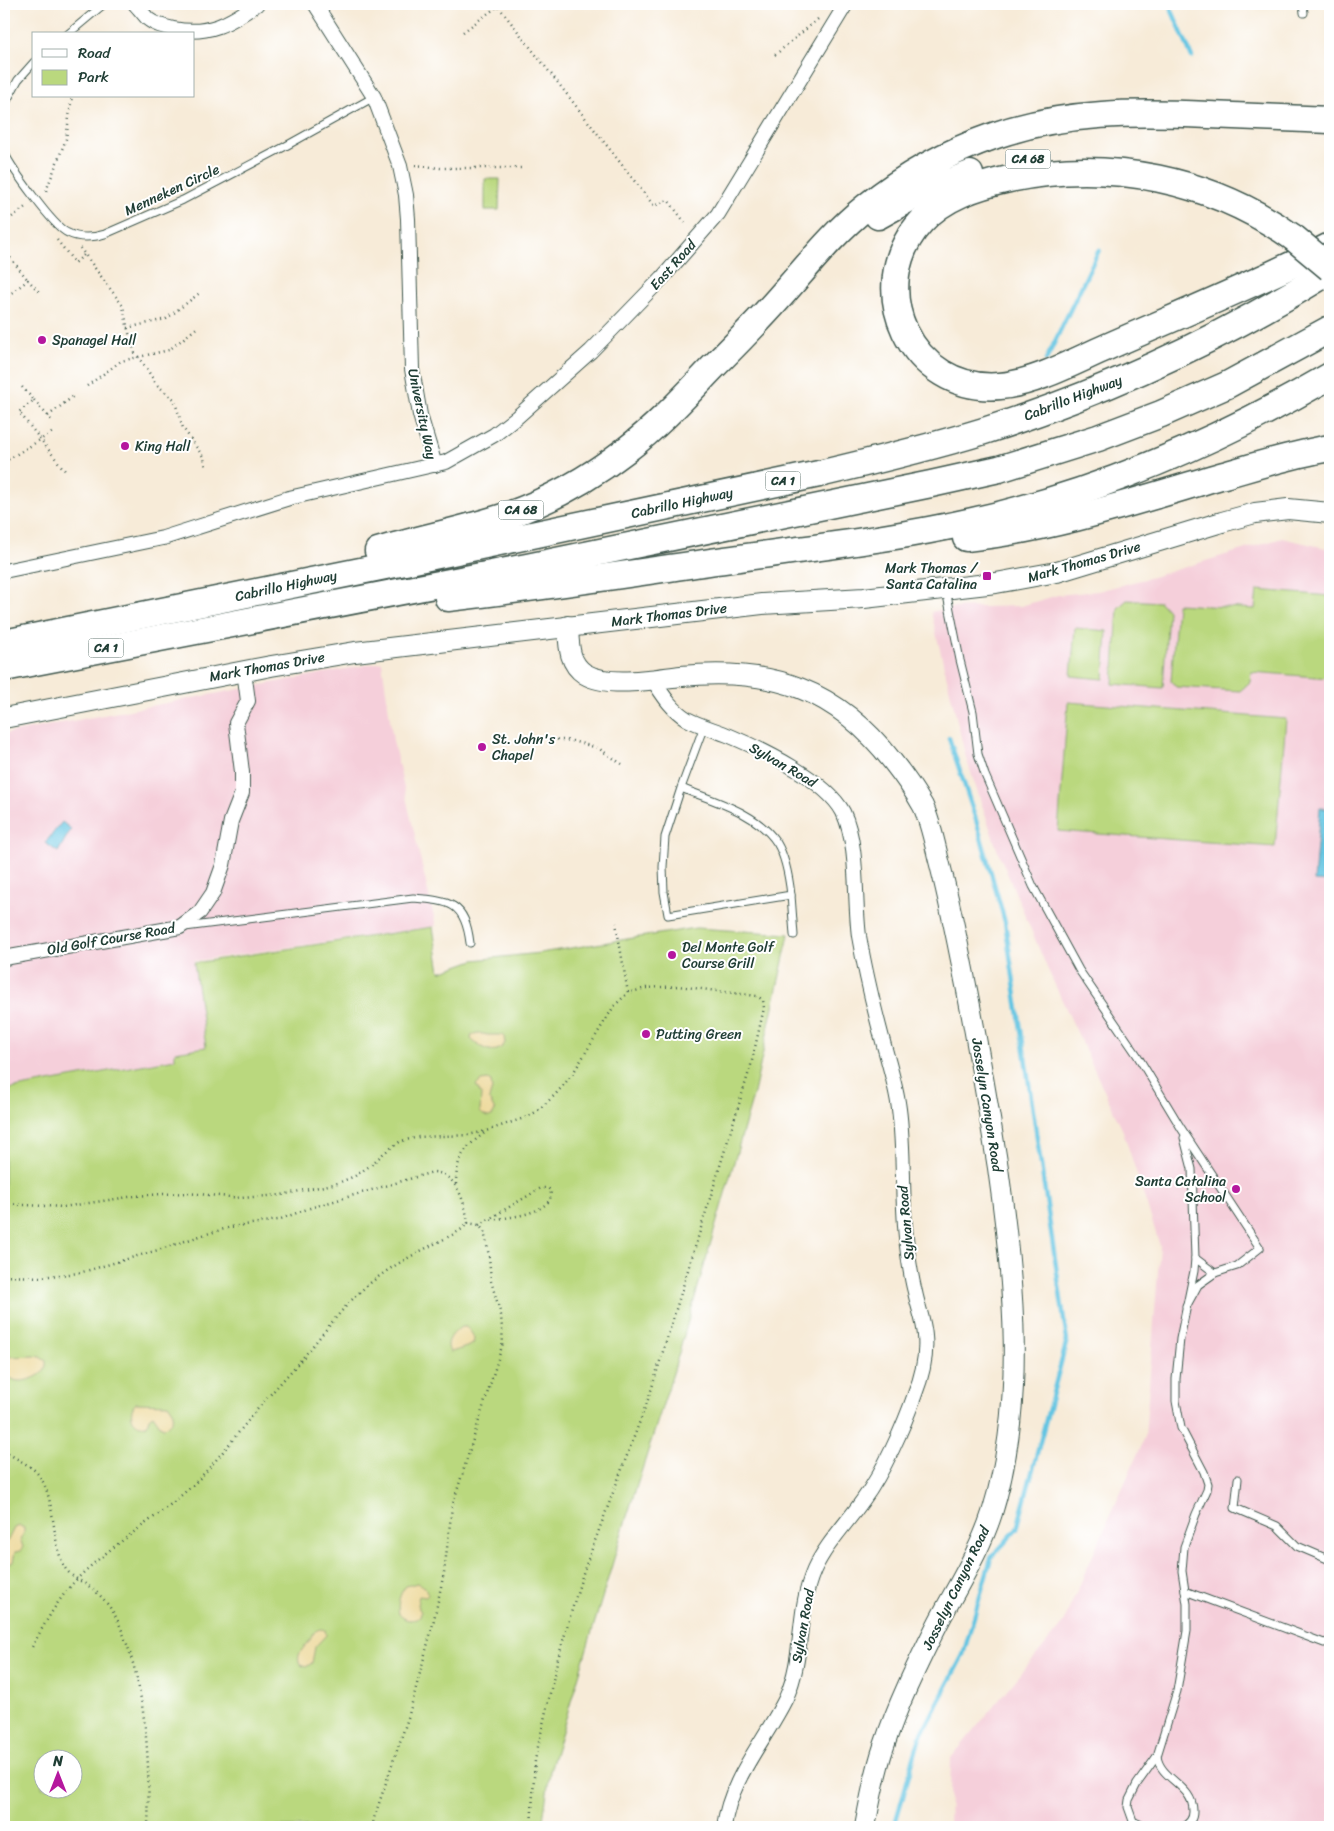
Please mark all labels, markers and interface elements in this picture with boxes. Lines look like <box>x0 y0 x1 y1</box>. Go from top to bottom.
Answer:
legend <box>32 32 195 98</box>
text: Road <box>78 40 111 66</box>
text: Park <box>78 64 109 90</box>
road number: CA 68 <box>1006 150 1050 168</box>
street label: Menneken Circle <box>120 157 224 223</box>
street label: East Road <box>643 233 704 296</box>
place label: Spanagel Hall <box>52 328 137 353</box>
marker: Spanagel Hall <box>36 334 48 346</box>
street label: University Way <box>400 366 444 463</box>
street label: Cabrillo Highway <box>1020 367 1127 428</box>
place label: King Hall <box>135 434 192 459</box>
marker: King Hall <box>119 440 131 452</box>
road number: CA 1 <box>766 472 800 491</box>
street label: Cabrillo Highway <box>629 480 736 526</box>
road number: CA 68 <box>498 500 544 520</box>
street label: Mark Thomas Drive <box>1024 534 1144 590</box>
place label: Mark Thomas / Santa Catalina <box>885 556 979 597</box>
street label: Cabrillo Highway <box>233 563 340 609</box>
marker: Mark Thomas / Santa Catalina <box>981 570 993 582</box>
street label: Mark Thomas Drive <box>610 595 728 635</box>
road number: CA 1 <box>88 638 124 658</box>
street label: Mark Thomas Drive <box>207 645 327 689</box>
place label: St. John's Chapel <box>492 727 556 768</box>
street label: Sylvan Road <box>744 735 823 795</box>
marker: St. John's Chapel <box>476 741 488 753</box>
street label: Old Golf Course Road <box>45 915 178 963</box>
place label: Del Monte Golf Course Grill <box>682 935 776 976</box>
marker: Del Monte Golf Course Grill <box>666 949 678 961</box>
place label: Putting Green <box>656 1022 742 1047</box>
marker: Putting Green <box>640 1028 652 1040</box>
street label: Josselyn Canyon Road <box>964 1035 1010 1175</box>
place label: Santa Catalina School <box>1135 1169 1227 1210</box>
street label: Sylvan Road <box>890 1183 922 1261</box>
marker: Santa Catalina School <box>1230 1183 1242 1195</box>
street label: Josselyn Canyon Road <box>915 1520 998 1655</box>
street label: Sylvan Road <box>784 1585 822 1665</box>
north arrow <box>32 1748 82 1798</box>
text: N <box>52 1749 63 1774</box>

